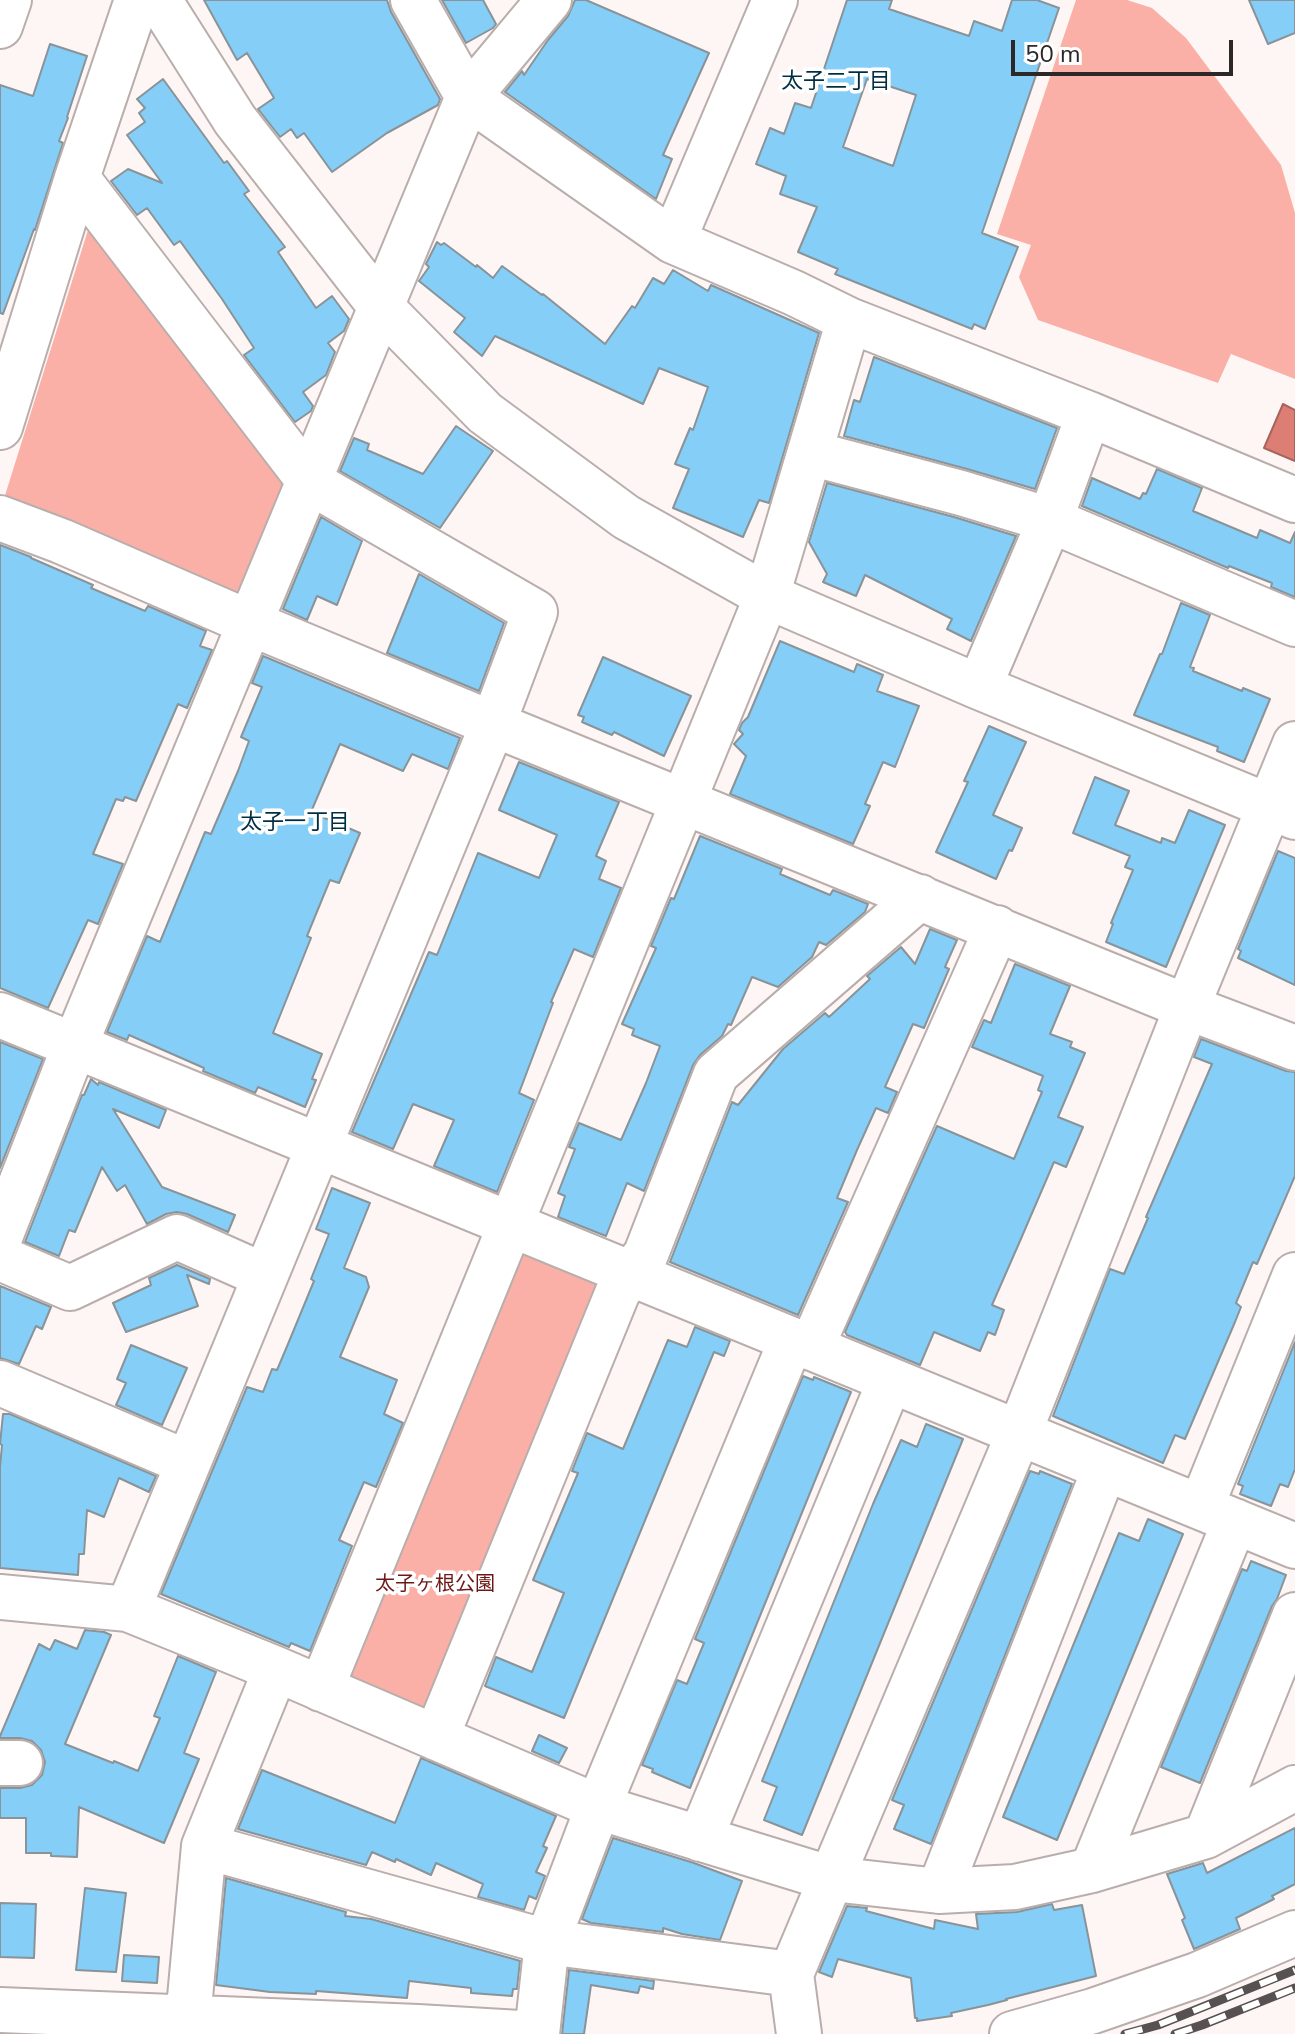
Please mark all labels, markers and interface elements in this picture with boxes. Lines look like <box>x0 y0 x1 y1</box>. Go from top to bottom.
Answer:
scale bar <box>1015 24 1237 74</box>
text: 50 m <box>1025 38 1081 70</box>
district label: 太子二丁目 <box>781 70 891 96</box>
district label: 太子一丁目 <box>240 811 350 837</box>
park label: 太子ヶ根公園 <box>375 1573 495 1597</box>

